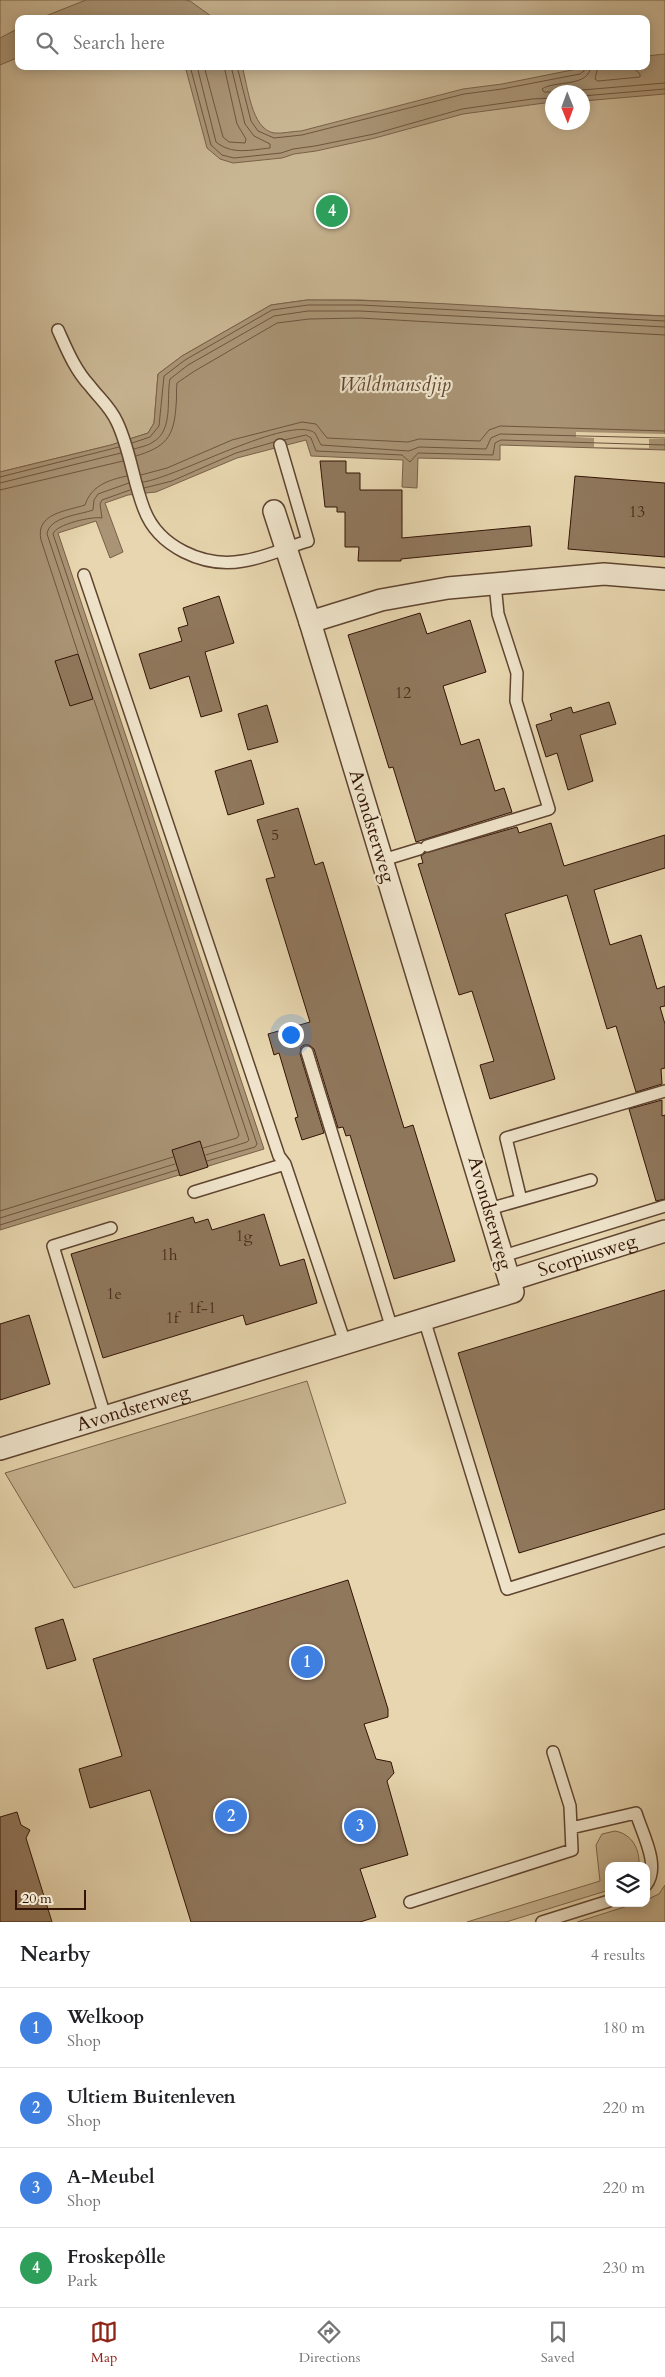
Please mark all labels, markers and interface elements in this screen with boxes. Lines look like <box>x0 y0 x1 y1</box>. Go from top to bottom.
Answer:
search box <box>15 15 650 70</box>
icon: search <box>33 29 61 57</box>
text: Search here <box>73 30 165 56</box>
north arrow <box>545 85 590 130</box>
pin: 4 <box>316 192 348 230</box>
water label: Wâldmansdjip <box>339 371 452 398</box>
house number: 13 <box>629 501 645 523</box>
house number: 12 <box>395 682 411 704</box>
street label: Avondsterweg <box>343 766 402 886</box>
house number: 5 <box>271 824 279 846</box>
your location <box>278 1022 304 1048</box>
street label: Avondsterweg <box>461 1153 519 1273</box>
house number: 1g <box>235 1225 253 1247</box>
street label: Scorpiusweg <box>535 1228 640 1283</box>
house number: 1h <box>161 1244 178 1266</box>
house number: 1e <box>106 1283 122 1305</box>
house number: 1f-1 <box>188 1297 216 1319</box>
house number: 1f <box>165 1307 182 1329</box>
street label: Avondsterweg <box>73 1379 193 1438</box>
pin: 1 <box>291 1643 323 1681</box>
pin: 2 <box>215 1797 247 1835</box>
pin: 3 <box>344 1807 376 1845</box>
map controls <box>605 1862 650 1907</box>
button: layers <box>605 1862 650 1907</box>
scale bar <box>15 1887 86 1910</box>
text: 20 m <box>22 1889 52 1908</box>
text: Nearby <box>20 1940 91 1969</box>
text: 4 results <box>591 1944 645 1966</box>
text: Welkoop <box>67 2004 144 2030</box>
text: 1 <box>32 2017 40 2039</box>
text: 180 m <box>603 2017 645 2039</box>
text: Shop <box>67 2030 101 2052</box>
text: Ultiem Buitenleven <box>67 2084 236 2110</box>
text: 2 <box>32 2097 40 2119</box>
text: 220 m <box>603 2097 645 2119</box>
text: Shop <box>67 2110 101 2132</box>
text: A-Meubel <box>67 2164 155 2190</box>
text: 3 <box>32 2177 40 2199</box>
text: 220 m <box>603 2177 645 2199</box>
text: Shop <box>67 2190 101 2212</box>
text: Froskepôlle <box>67 2244 166 2270</box>
text: 4 <box>32 2257 40 2279</box>
text: 230 m <box>603 2257 645 2279</box>
text: Park <box>67 2270 98 2292</box>
tab: Map <box>90 2318 118 2367</box>
tab: Directions <box>299 2318 360 2367</box>
tab: Saved <box>541 2318 575 2367</box>

